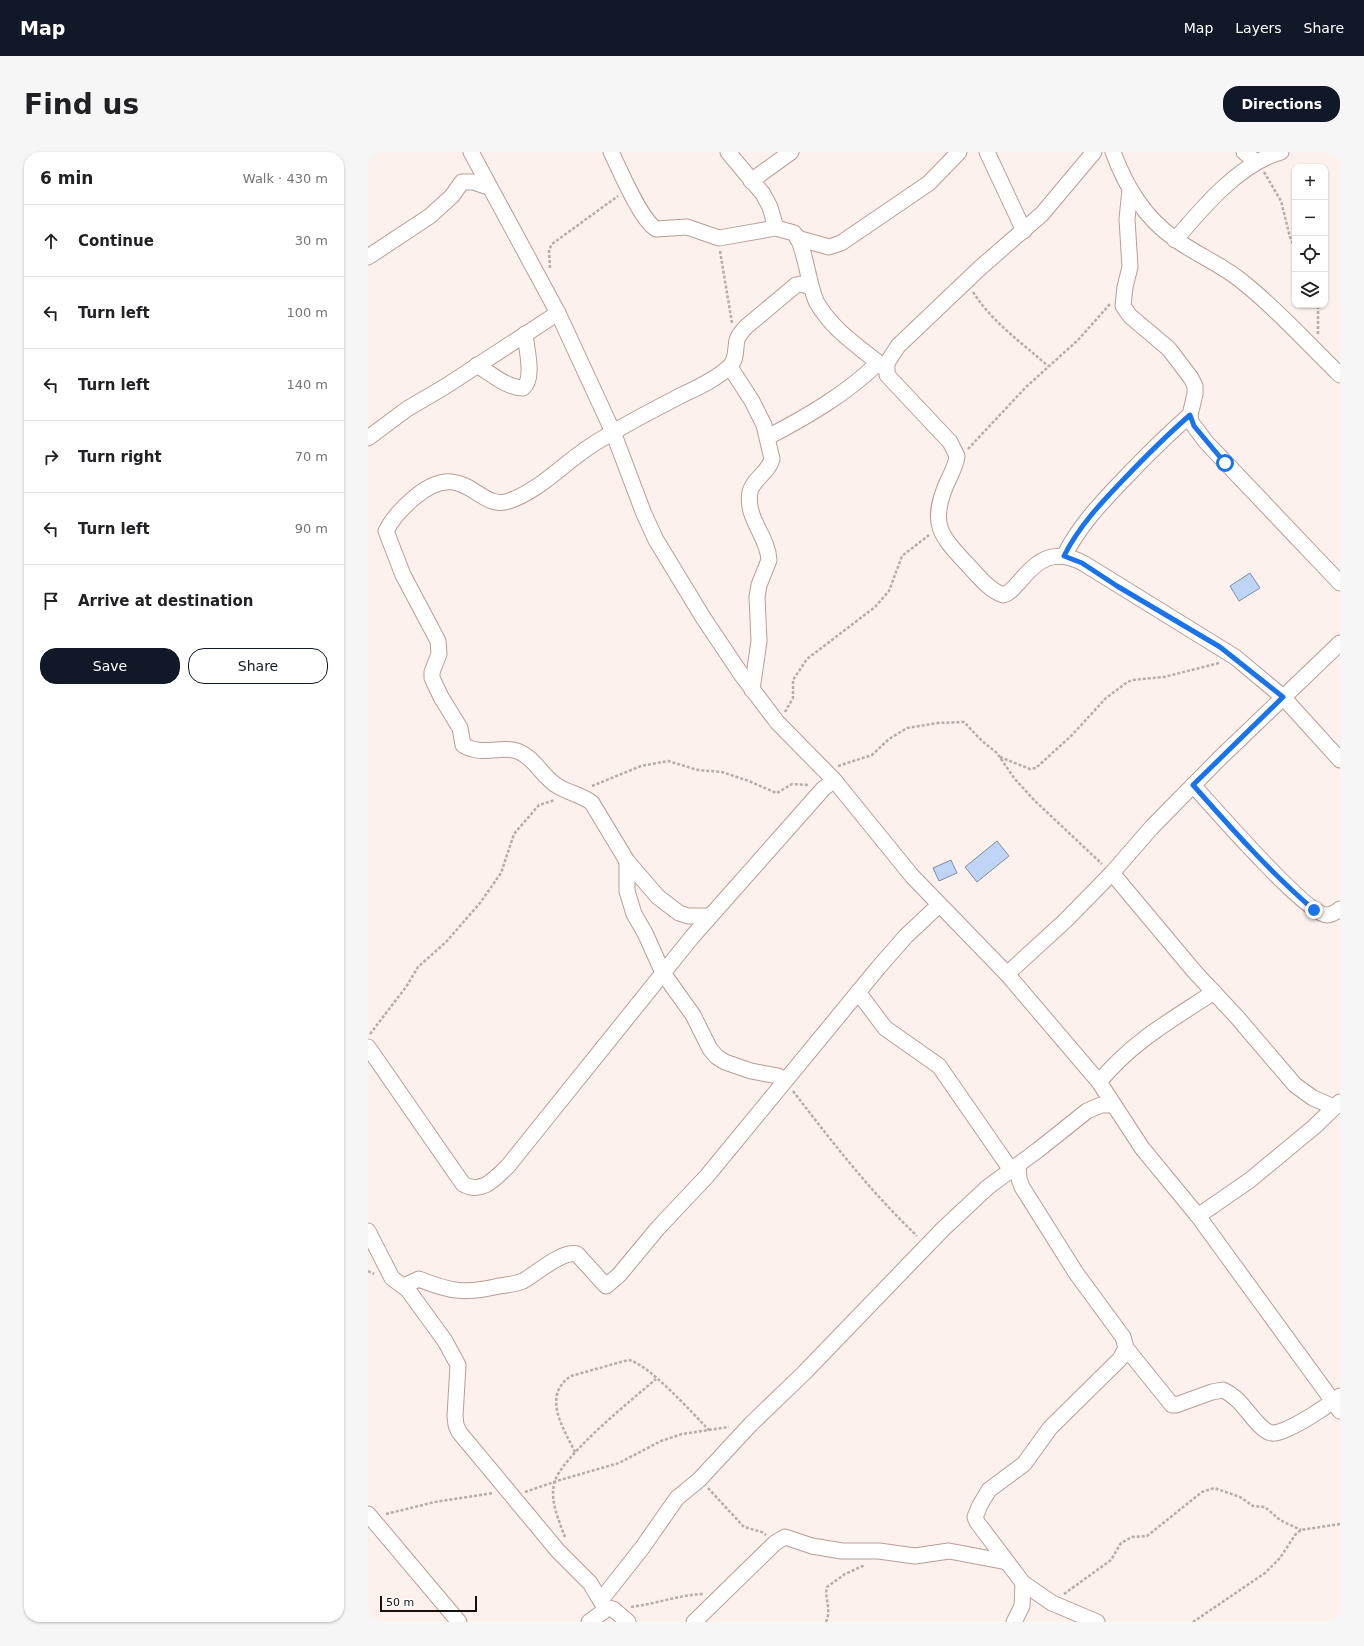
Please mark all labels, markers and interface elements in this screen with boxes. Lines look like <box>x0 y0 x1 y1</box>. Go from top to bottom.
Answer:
text: Map <box>20 17 65 39</box>
text: Map <box>1184 20 1213 36</box>
text: Layers <box>1235 20 1282 36</box>
text: Share <box>1304 20 1344 36</box>
button: Directions <box>1223 86 1340 122</box>
text: Find us <box>24 88 139 121</box>
map controls <box>1292 164 1328 308</box>
button: + <box>1292 164 1328 200</box>
text: 6 min <box>40 168 93 188</box>
text: Walk · 430 m <box>243 171 328 186</box>
button: − <box>1292 200 1328 236</box>
icon: ahead <box>40 230 62 252</box>
text: Continue <box>78 232 154 250</box>
text: 30 m <box>295 233 328 248</box>
button: locate <box>1292 236 1328 272</box>
button: layers <box>1292 272 1328 308</box>
icon: left <box>40 302 62 324</box>
text: Turn left <box>78 304 150 322</box>
text: 100 m <box>286 305 328 320</box>
icon: left <box>40 374 62 396</box>
text: Turn left <box>78 376 150 394</box>
text: 140 m <box>286 377 328 392</box>
icon: right <box>40 446 62 468</box>
text: Turn right <box>78 448 162 466</box>
text: 70 m <box>295 449 328 464</box>
route start <box>1216 454 1234 472</box>
icon: left <box>40 518 62 540</box>
text: Turn left <box>78 520 150 538</box>
text: 90 m <box>295 521 328 536</box>
icon: arrive <box>40 590 62 612</box>
text: Arrive at destination <box>78 592 253 610</box>
button: Save <box>40 648 180 684</box>
button: Share <box>188 648 328 684</box>
route end <box>1305 901 1323 919</box>
scale bar <box>380 1594 477 1613</box>
text: 50 m <box>386 1596 414 1609</box>

